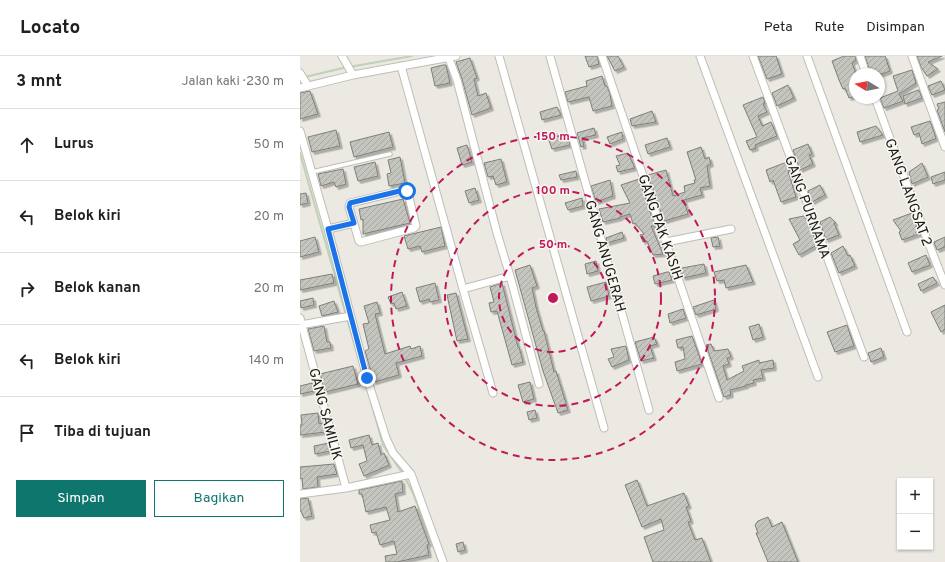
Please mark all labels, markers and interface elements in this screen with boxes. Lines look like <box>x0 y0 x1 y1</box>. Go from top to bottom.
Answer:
text: Locato <box>20 16 80 40</box>
text: Peta <box>764 19 793 36</box>
text: Rute <box>815 19 844 36</box>
text: Disimpan <box>866 19 925 36</box>
north arrow <box>849 68 885 104</box>
text: 3 mnt <box>16 71 62 93</box>
text: Jalan kaki · 230 m <box>181 74 284 90</box>
text: 150 m <box>536 129 570 145</box>
icon: ahead <box>16 134 38 156</box>
text: Lurus <box>54 135 94 154</box>
street label: GANG LANGSAT 2 <box>880 136 935 249</box>
text: 50 m <box>254 137 284 153</box>
street label: GANG PURNAMA <box>780 154 833 261</box>
street label: GANG PAK KASIH <box>633 172 686 283</box>
route start <box>398 182 416 200</box>
text: 100 m <box>536 183 570 199</box>
street label: GANG ANUGERAH <box>580 199 629 314</box>
icon: left <box>16 206 38 228</box>
text: Belok kiri <box>54 207 121 226</box>
text: 20 m <box>254 209 284 225</box>
text: 50 m <box>539 237 567 253</box>
icon: right <box>16 278 38 300</box>
text: Belok kanan <box>54 279 141 298</box>
text: 20 m <box>254 281 284 297</box>
centre of rings <box>546 291 560 305</box>
icon: left <box>16 350 38 372</box>
text: Belok kiri <box>54 351 121 370</box>
text: 140 m <box>249 353 284 369</box>
street label: GANG SAMILIK <box>304 366 345 462</box>
route end <box>358 369 376 387</box>
icon: arrive <box>16 422 38 444</box>
text: Tiba di tujuan <box>54 423 151 442</box>
map controls <box>897 478 933 550</box>
button: + <box>897 478 933 514</box>
button: Simpan <box>16 480 146 517</box>
button: Bagikan <box>154 480 284 517</box>
button: − <box>897 514 933 550</box>

